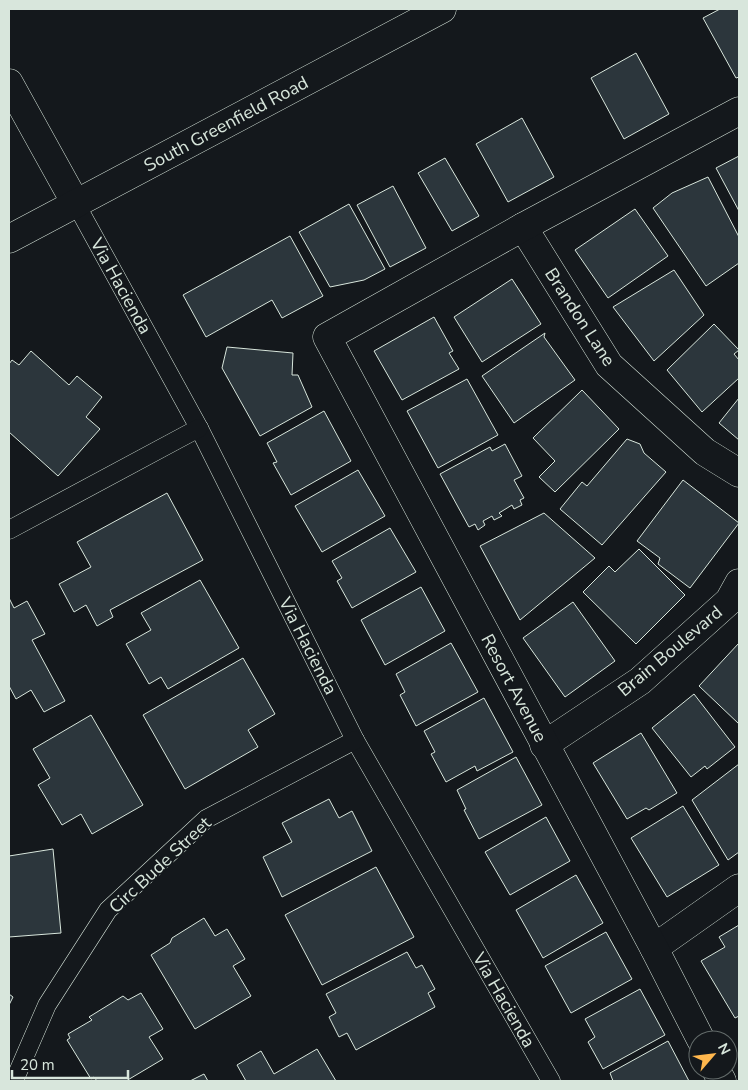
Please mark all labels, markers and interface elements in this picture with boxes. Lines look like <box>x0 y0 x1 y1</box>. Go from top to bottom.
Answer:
street label: South Greenfield Road <box>140 70 312 178</box>
street label: Via Hacienda <box>84 233 157 338</box>
street label: Brandon Lane <box>539 263 621 371</box>
street label: Via Hacienda <box>273 592 343 699</box>
street label: Brain Boulevard <box>613 600 727 702</box>
street label: Resort Avenue <box>475 630 553 746</box>
street label: Circ Bude Street <box>104 811 217 919</box>
street label: Via Hacienda <box>467 947 541 1052</box>
north arrow <box>688 1030 738 1080</box>
text: N <box>713 1040 735 1058</box>
scale bar <box>12 1048 129 1080</box>
text: 20 m <box>20 1055 55 1075</box>

